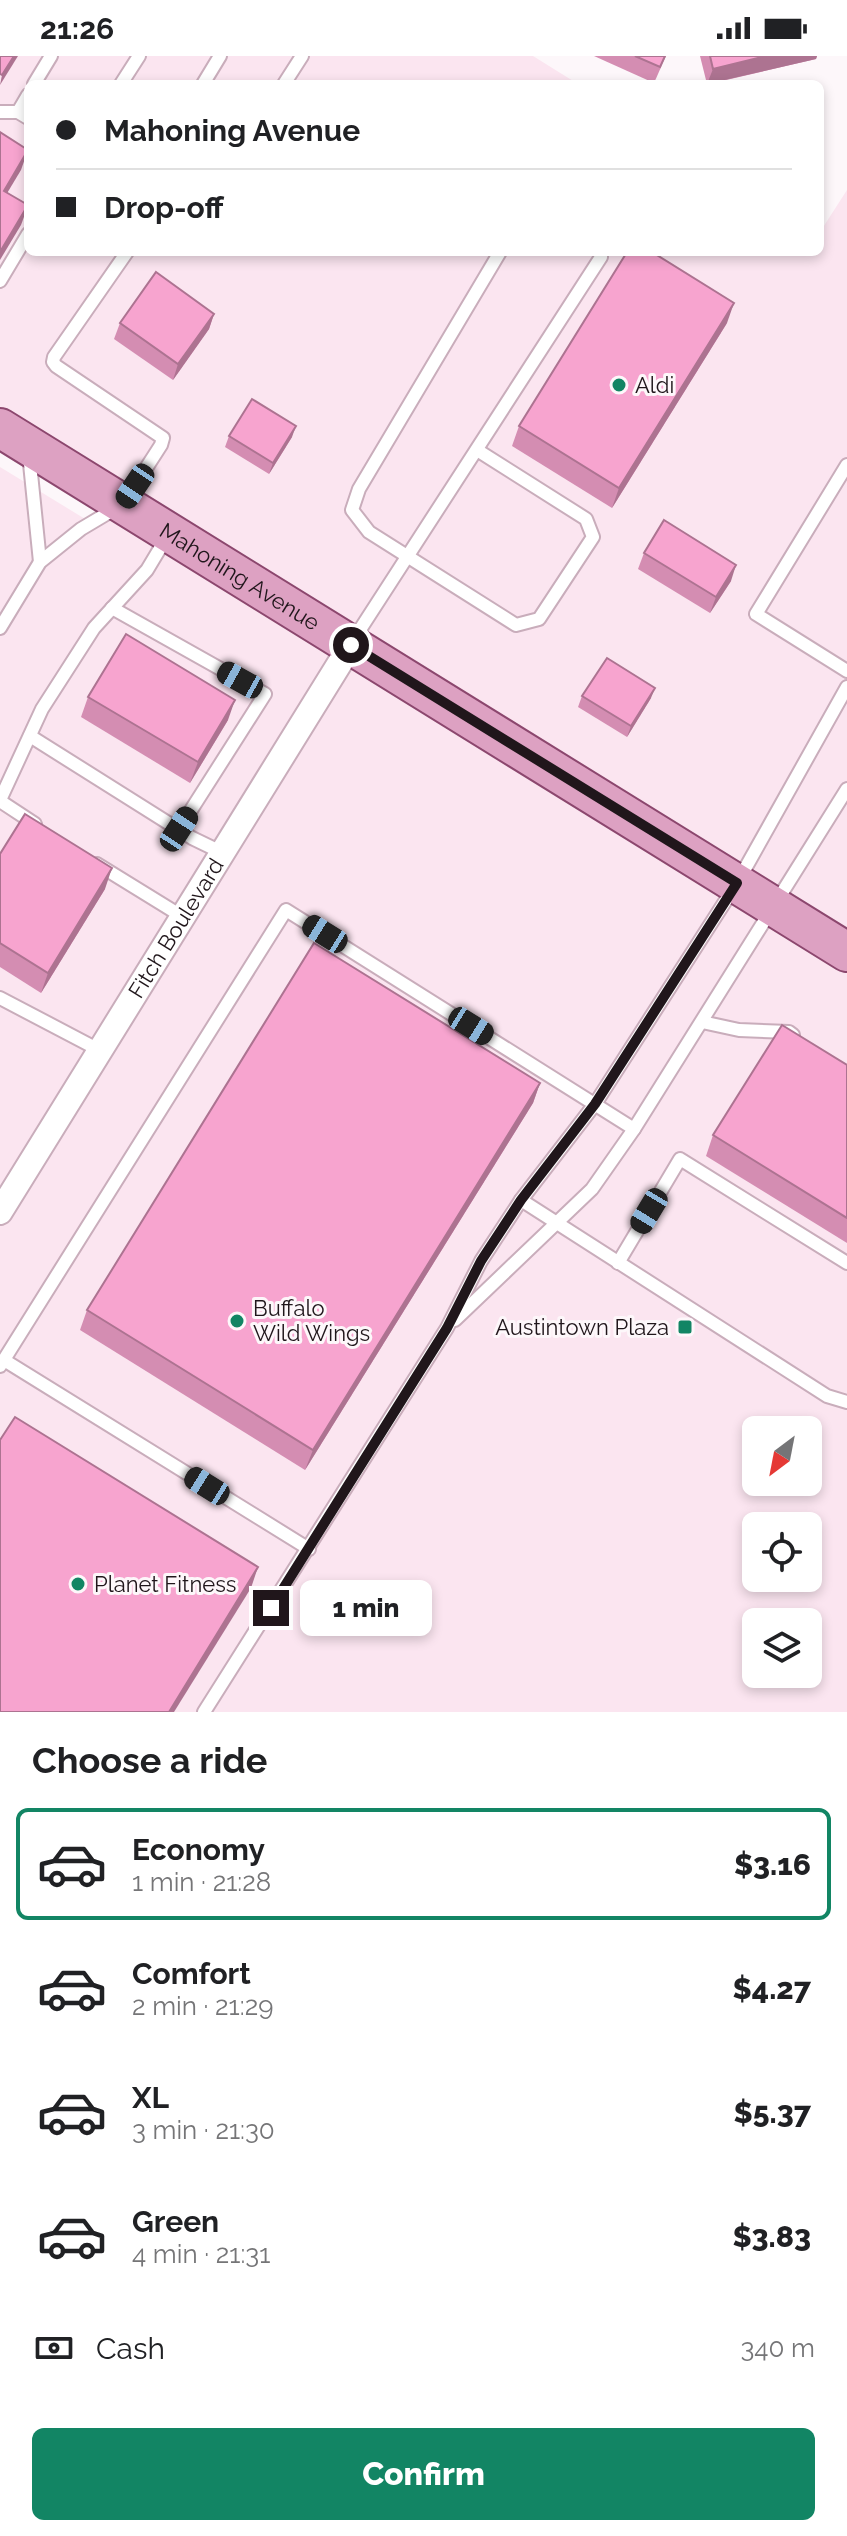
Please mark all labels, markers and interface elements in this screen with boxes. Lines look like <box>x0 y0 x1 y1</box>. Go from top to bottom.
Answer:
text: 21:26 <box>40 11 114 46</box>
text: Mahoning Avenue <box>104 113 360 148</box>
text: Drop-off <box>104 190 224 225</box>
place label: Aldi <box>635 372 674 398</box>
marker: Aldi <box>610 376 628 394</box>
car <box>112 459 158 513</box>
street label: Mahoning Avenue <box>155 517 325 636</box>
route start <box>333 627 369 663</box>
car <box>213 658 267 702</box>
car <box>156 802 202 856</box>
street label: Fitch Boulevard <box>123 853 229 1003</box>
car <box>298 911 352 957</box>
car <box>444 1003 498 1049</box>
car <box>626 1184 672 1238</box>
place label: Buffalo Wild Wings <box>253 1295 370 1346</box>
marker: Buffalo Wild Wings <box>228 1312 246 1330</box>
place label: Austintown Plaza <box>495 1314 669 1340</box>
marker: Austintown Plaza <box>676 1318 694 1336</box>
north arrow <box>742 1416 822 1496</box>
map controls <box>742 1416 822 1688</box>
car <box>180 1463 234 1509</box>
button: locate <box>742 1512 822 1592</box>
place label: Planet Fitness <box>94 1571 236 1597</box>
marker: Planet Fitness <box>69 1575 87 1593</box>
callout: 1 min <box>299 1580 431 1636</box>
route end <box>253 1590 289 1626</box>
text: 1 min <box>333 1593 399 1623</box>
button: layers <box>742 1608 822 1688</box>
text: Choose a ride <box>32 1739 267 1781</box>
icon: car <box>36 1828 108 1900</box>
text: Economy <box>132 1832 265 1867</box>
text: $3.16 <box>734 1847 811 1882</box>
text: 1 min · 21:28 <box>132 1867 271 1897</box>
icon: car <box>36 1952 108 2024</box>
text: Comfort <box>132 1956 251 1991</box>
text: $4.27 <box>733 1971 811 2006</box>
text: 2 min · 21:29 <box>132 1991 273 2021</box>
icon: car <box>36 2076 108 2148</box>
text: XL <box>132 2080 169 2115</box>
text: $5.37 <box>734 2095 811 2130</box>
text: 3 min · 21:30 <box>132 2115 275 2145</box>
icon: car <box>36 2200 108 2272</box>
text: Green <box>132 2204 219 2239</box>
text: $3.83 <box>733 2219 811 2254</box>
text: 4 min · 21:31 <box>132 2239 270 2269</box>
icon: cash <box>32 2326 76 2370</box>
text: Cash <box>96 2331 165 2366</box>
text: 340 m <box>740 2333 815 2363</box>
button: Confirm <box>32 2428 815 2520</box>

